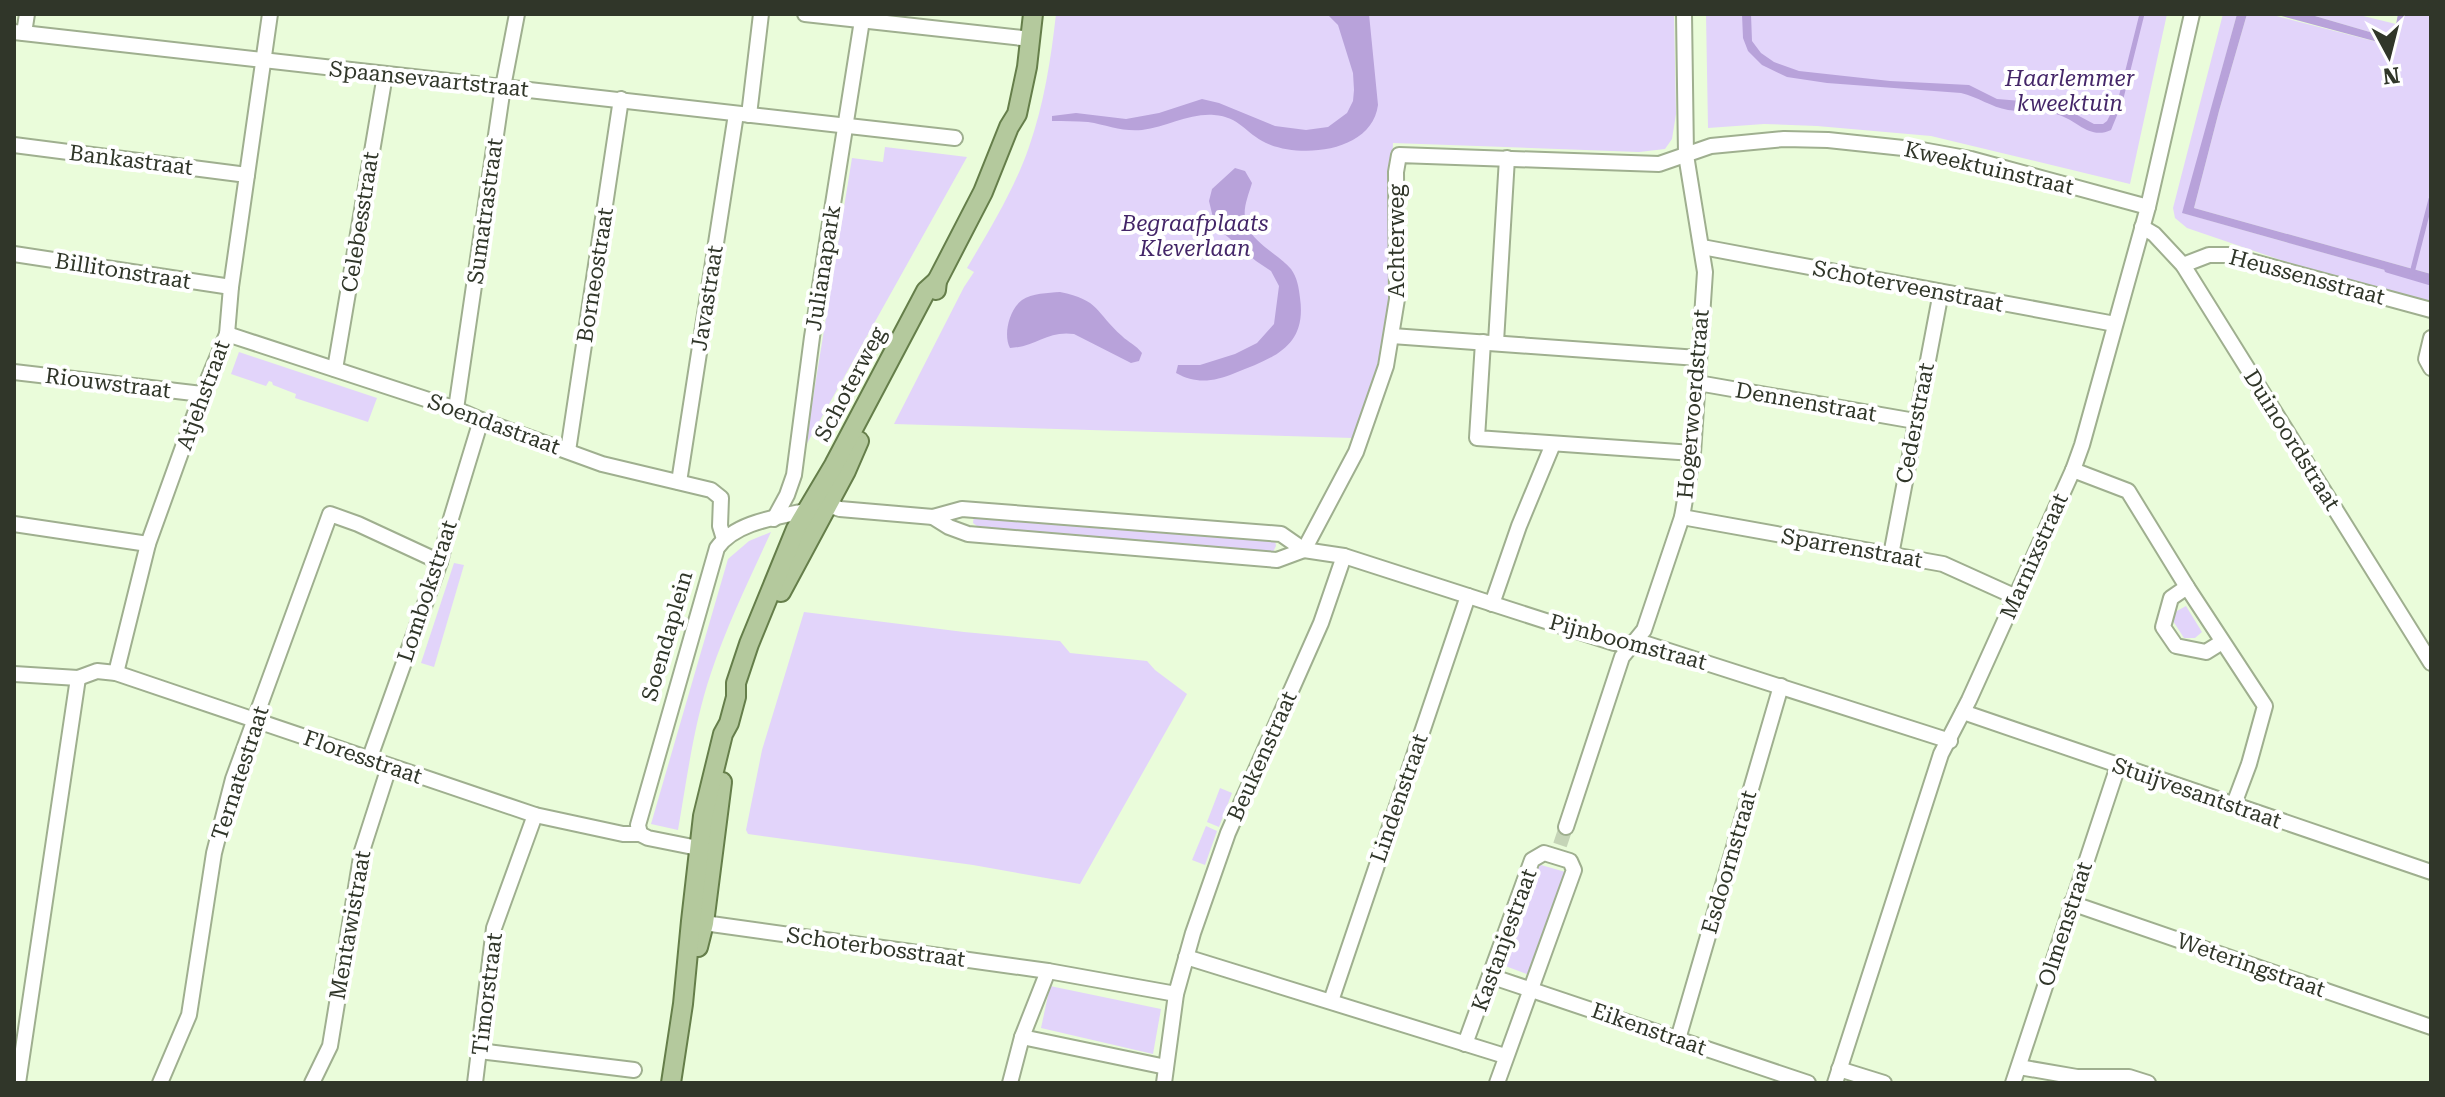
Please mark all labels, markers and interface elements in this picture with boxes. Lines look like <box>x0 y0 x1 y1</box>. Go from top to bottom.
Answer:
north arrow <box>2349 16 2429 96</box>
street label: Spaansevaartstraat <box>328 56 530 102</box>
text: N <box>2381 62 2401 89</box>
park label: Haarlemmer kweektuin <box>2004 66 2135 116</box>
street label: Sumatrastraat <box>462 136 508 286</box>
street label: Kweektuinstraat <box>1902 136 2076 200</box>
street label: Bankastraat <box>68 140 194 180</box>
street label: Celebesstraat <box>337 150 383 294</box>
street label: Achterweg <box>1384 184 1409 298</box>
street label: Julianapark <box>801 203 845 333</box>
street label: Borneostraat <box>572 206 618 344</box>
park label: Begraafplaats Kleverlaan <box>1120 211 1269 261</box>
street label: Javastraat <box>686 243 728 353</box>
street label: Heussensstraat <box>2226 244 2388 310</box>
street label: Billitonstraat <box>53 248 193 294</box>
street label: Schoterveenstraat <box>1811 255 2005 317</box>
street label: Hogerwoerdstraat <box>1672 308 1714 500</box>
street label: Schoterweg <box>809 322 891 445</box>
street label: Atjehstraat <box>172 337 234 453</box>
street label: Cederstraat <box>1891 361 1939 485</box>
street label: Riouwstraat <box>44 363 172 403</box>
street label: Duinoordstraat <box>2239 365 2345 515</box>
street label: Dennenstraat <box>1733 377 1879 427</box>
street label: Soendastraat <box>424 388 564 460</box>
street label: Marnixstraat <box>1995 489 2073 623</box>
street label: Lombokstraat <box>392 517 462 665</box>
street label: Sparrenstraat <box>1779 523 1925 573</box>
street label: Soendaplein <box>636 568 698 704</box>
street label: Pijnboomstraat <box>1547 609 1709 675</box>
street label: Beukenstraat <box>1222 687 1302 825</box>
street label: Ternatestraat <box>207 703 273 843</box>
street label: Floresstraat <box>300 725 426 789</box>
street label: Lindenstraat <box>1365 730 1433 866</box>
street label: Stuijvesantstraat <box>2109 752 2285 834</box>
street label: Esdoornstraat <box>1697 787 1761 937</box>
street label: Mentawistraat <box>325 848 375 1002</box>
street label: Olmenstraat <box>2033 858 2097 990</box>
street label: Kastanjestraat <box>1467 865 1541 1015</box>
street label: Schoterbosstraat <box>785 922 967 972</box>
street label: Weteringstraat <box>2174 928 2328 1002</box>
street label: Timorstraat <box>467 931 507 1057</box>
street label: Eikenstraat <box>1588 998 1710 1060</box>

